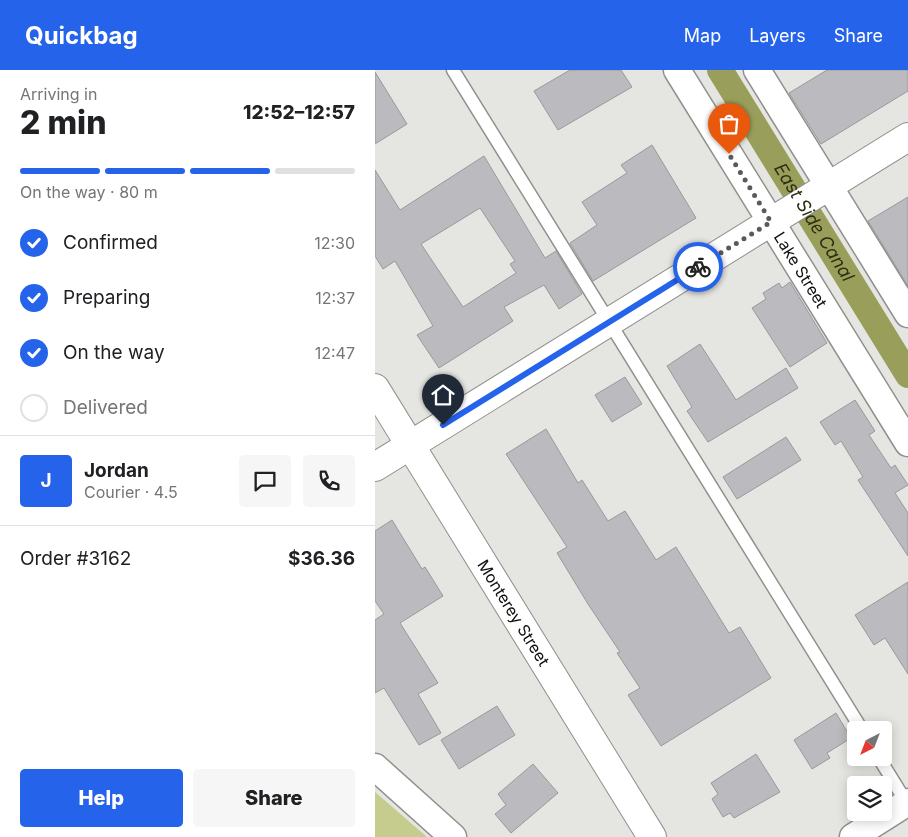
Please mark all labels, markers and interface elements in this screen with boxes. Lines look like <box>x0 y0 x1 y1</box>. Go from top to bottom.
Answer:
text: Quickbag <box>25 21 138 50</box>
text: Map <box>684 25 721 46</box>
text: Layers <box>749 25 806 46</box>
text: Share <box>834 25 883 46</box>
text: Arriving in <box>20 84 97 104</box>
text: 12:52–12:57 <box>243 101 355 124</box>
text: 2 min <box>20 103 106 142</box>
pin <box>708 103 750 154</box>
icon: bag <box>715 110 743 138</box>
water label: East Side Canal <box>770 159 859 286</box>
text: On the way · 80 m <box>20 182 158 202</box>
street label: Lake Street <box>770 228 832 311</box>
icon: check <box>20 229 48 257</box>
text: Confirmed <box>63 231 158 254</box>
text: 12:30 <box>314 233 355 253</box>
courier <box>673 242 723 292</box>
icon: bike <box>684 253 712 281</box>
icon: check <box>20 284 48 312</box>
text: Preparing <box>63 286 150 309</box>
text: 12:37 <box>315 288 355 308</box>
icon: check <box>20 339 48 367</box>
text: On the way <box>63 341 165 364</box>
text: 12:47 <box>315 343 355 363</box>
pin <box>422 374 464 425</box>
icon: home <box>429 381 457 409</box>
text: Delivered <box>63 396 148 419</box>
button: chat <box>239 455 291 507</box>
button: phone <box>303 455 355 507</box>
text: Jordan <box>84 459 149 482</box>
text: J <box>40 469 52 492</box>
text: Courier · 4.5 <box>84 482 178 502</box>
text: Order #3162 <box>20 547 131 570</box>
text: $36.36 <box>288 547 355 570</box>
street label: Monterey Street <box>473 556 554 670</box>
north arrow <box>847 721 893 766</box>
map controls <box>847 721 892 821</box>
button: Help <box>20 769 183 827</box>
button: Share <box>193 769 355 827</box>
button: layers <box>847 776 892 821</box>

